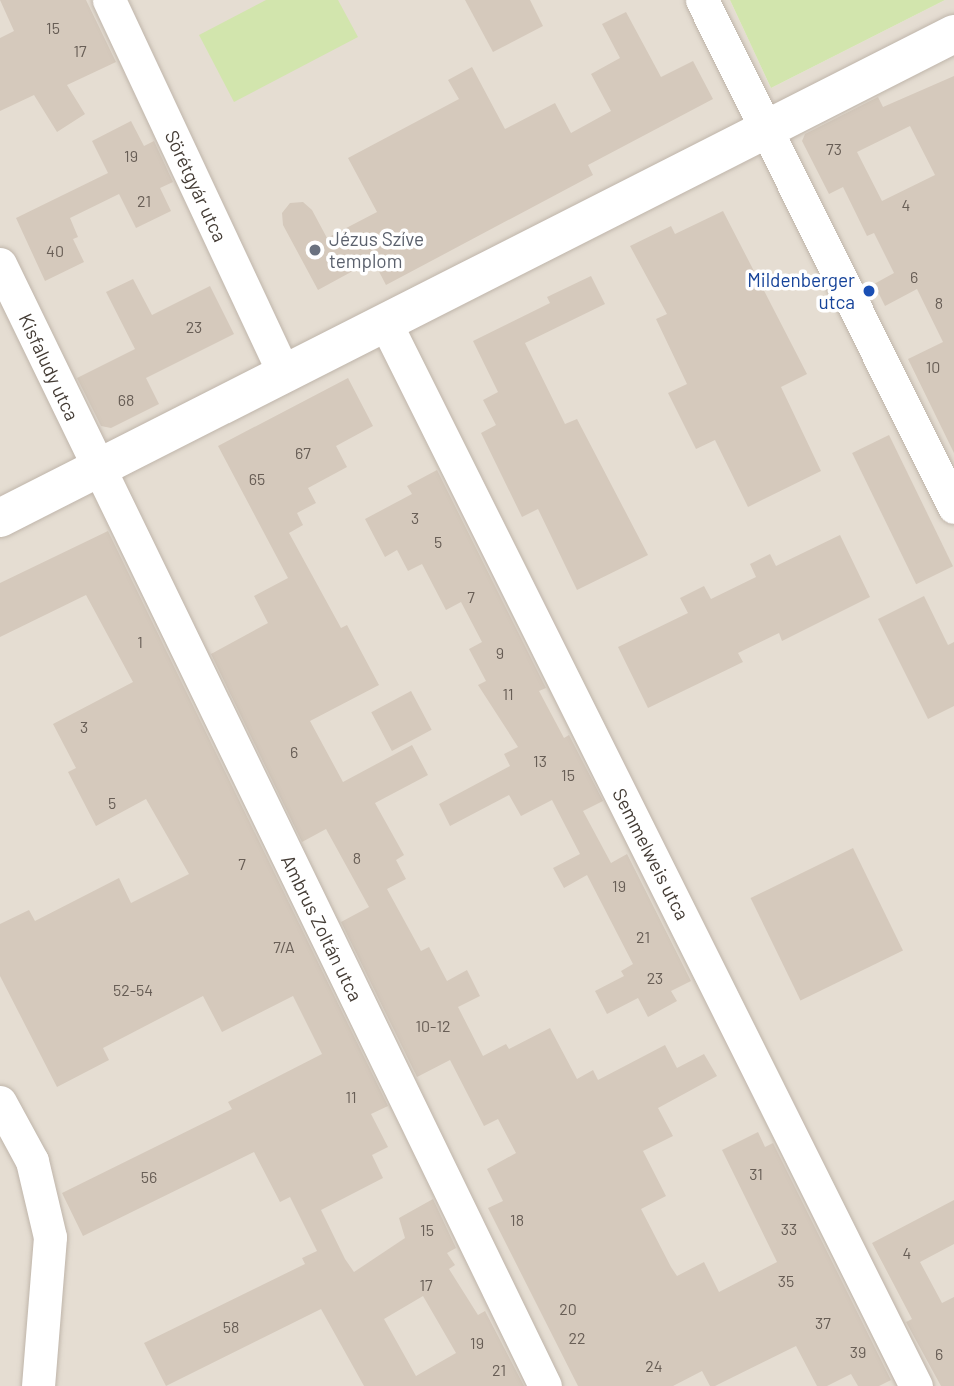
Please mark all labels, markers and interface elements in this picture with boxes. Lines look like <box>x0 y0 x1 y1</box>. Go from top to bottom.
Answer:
house number: 15 <box>46 18 60 38</box>
house number: 17 <box>73 41 87 61</box>
street label: Sörétgyár utca <box>160 127 232 245</box>
house number: 73 <box>826 139 842 159</box>
house number: 19 <box>124 146 138 166</box>
house number: 21 <box>137 191 151 211</box>
house number: 4 <box>902 195 910 215</box>
place label: Jézus Szíve templom <box>329 228 424 272</box>
house number: 40 <box>46 241 64 261</box>
marker: Jézus Szíve templom <box>307 242 323 258</box>
house number: 6 <box>910 267 918 287</box>
place label: Mildenberger utca <box>747 269 855 313</box>
marker: Mildenberger utca <box>861 283 877 299</box>
house number: 8 <box>935 293 943 313</box>
street label: Kisfaludy utca <box>14 310 84 424</box>
house number: 23 <box>186 317 202 337</box>
house number: 10 <box>926 357 940 377</box>
house number: 68 <box>118 390 134 410</box>
house number: 67 <box>295 443 311 463</box>
house number: 65 <box>249 469 265 489</box>
house number: 3 <box>411 508 419 528</box>
house number: 5 <box>434 532 442 552</box>
house number: 7 <box>467 587 475 607</box>
house number: 1 <box>137 632 143 652</box>
house number: 9 <box>496 643 504 663</box>
house number: 11 <box>502 684 514 704</box>
house number: 3 <box>80 717 88 737</box>
house number: 6 <box>290 742 298 762</box>
house number: 13 <box>533 751 547 771</box>
house number: 15 <box>561 765 575 785</box>
street label: Semmelweis utca <box>608 784 694 924</box>
house number: 5 <box>108 793 116 813</box>
house number: 8 <box>353 848 361 868</box>
street label: Ambrus Zoltán utca <box>277 851 367 1005</box>
house number: 7 <box>238 854 246 874</box>
house number: 19 <box>612 876 626 896</box>
house number: 21 <box>636 927 650 947</box>
house number: 7/A <box>273 937 295 957</box>
house number: 23 <box>647 968 663 988</box>
house number: 52-54 <box>113 980 153 1000</box>
house number: 10-12 <box>415 1016 451 1036</box>
house number: 11 <box>345 1087 357 1107</box>
house number: 31 <box>749 1164 763 1184</box>
house number: 56 <box>141 1167 157 1187</box>
house number: 18 <box>510 1210 524 1230</box>
house number: 33 <box>781 1219 797 1239</box>
house number: 15 <box>420 1220 434 1240</box>
house number: 4 <box>903 1243 911 1263</box>
house number: 35 <box>778 1271 794 1291</box>
house number: 17 <box>419 1275 433 1295</box>
house number: 20 <box>559 1299 577 1319</box>
house number: 37 <box>815 1313 831 1333</box>
house number: 58 <box>223 1317 239 1337</box>
house number: 22 <box>568 1328 586 1348</box>
house number: 19 <box>470 1333 484 1353</box>
house number: 39 <box>850 1342 866 1362</box>
house number: 6 <box>935 1344 943 1364</box>
house number: 24 <box>645 1356 663 1376</box>
house number: 21 <box>492 1360 506 1380</box>

